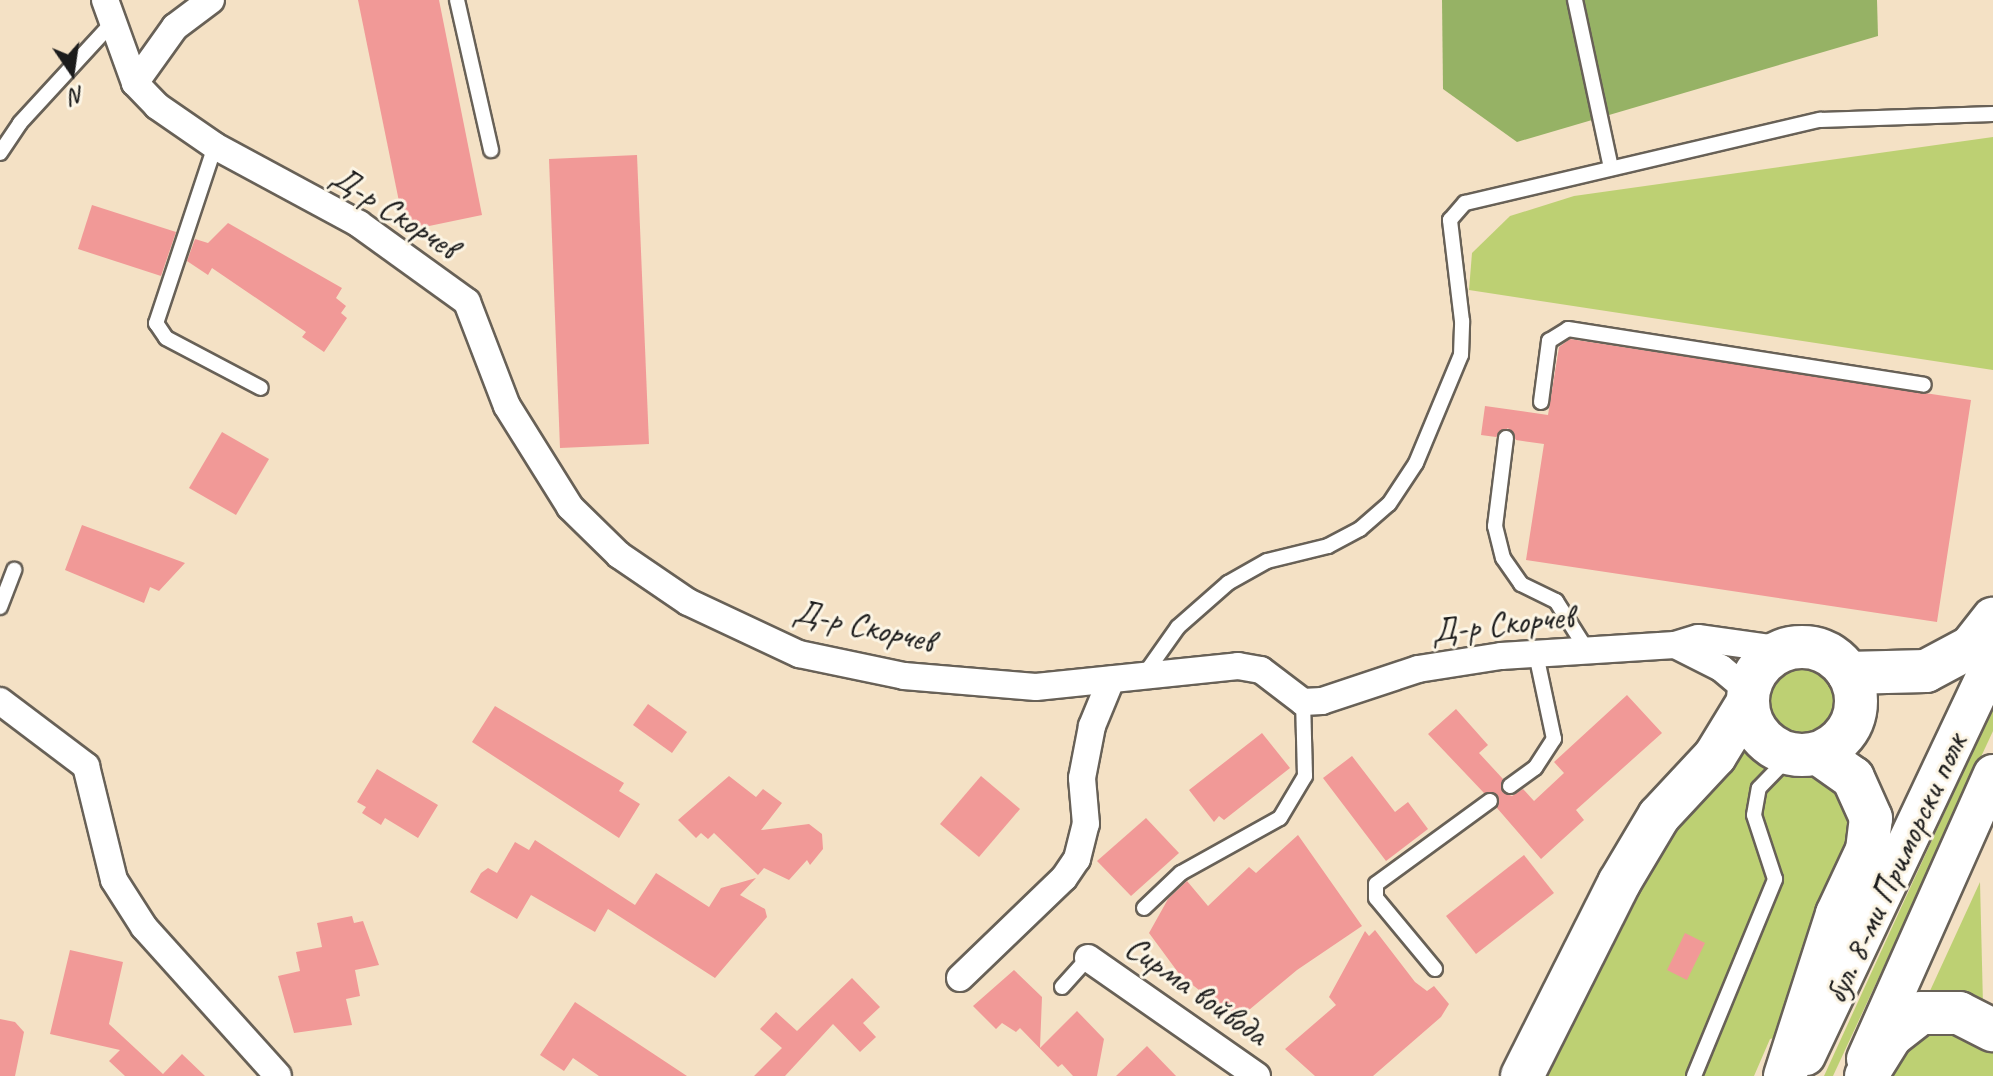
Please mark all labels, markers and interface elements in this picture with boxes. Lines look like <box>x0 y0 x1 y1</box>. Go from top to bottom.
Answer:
north arrow <box>32 32 112 112</box>
text: N <box>68 80 87 111</box>
street label: Д-р Скорчев <box>324 155 466 267</box>
street label: Д-р Скорчев <box>790 589 938 661</box>
street label: Д-р Скорчев <box>1429 595 1575 651</box>
street label: бул. 8-ми Приморски полк <box>1815 727 1975 1009</box>
street label: Сирма войвода <box>1118 926 1276 1054</box>

